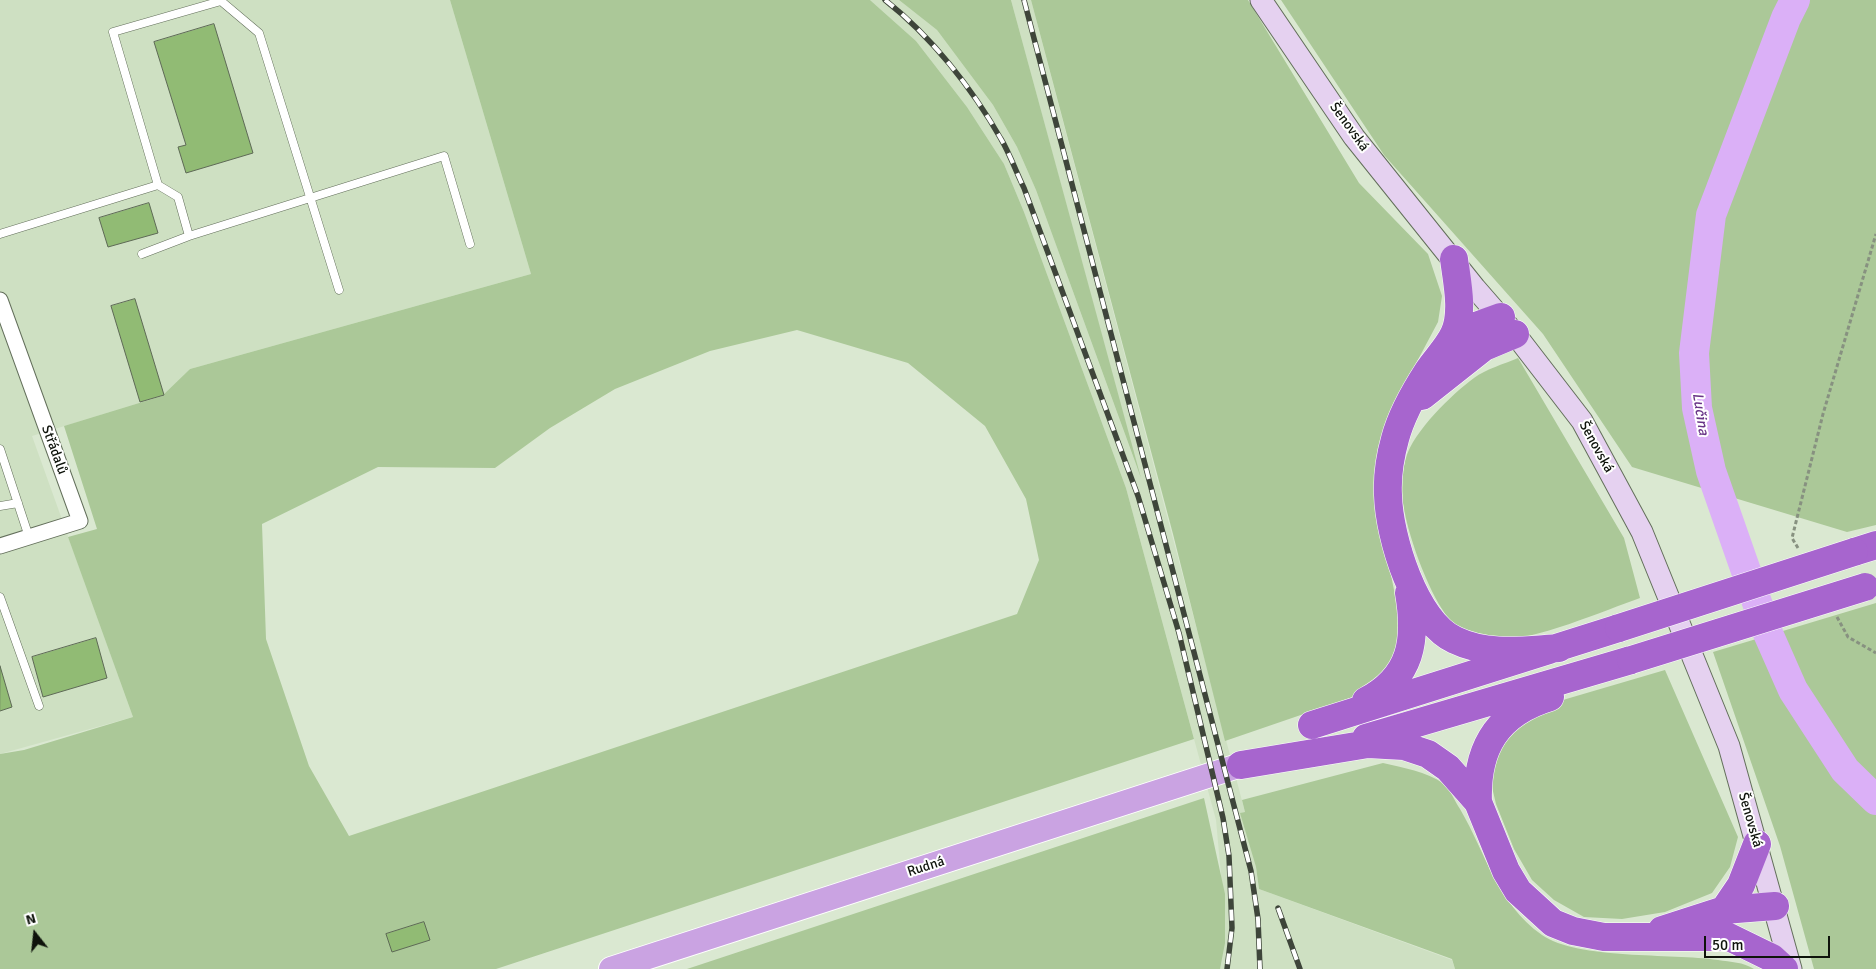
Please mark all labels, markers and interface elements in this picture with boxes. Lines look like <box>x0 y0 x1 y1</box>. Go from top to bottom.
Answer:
street label: Šenovská <box>1326 99 1372 155</box>
water label: Lučina <box>1688 392 1712 436</box>
street label: Šenovská <box>1575 418 1617 476</box>
street label: Střádalů <box>37 423 71 477</box>
street label: Šenovská <box>1734 791 1766 849</box>
street label: Rudná <box>905 853 947 881</box>
north arrow <box>10 909 60 959</box>
text: N <box>24 910 38 929</box>
scale bar <box>1706 926 1832 958</box>
text: 50 m <box>1712 936 1743 954</box>

